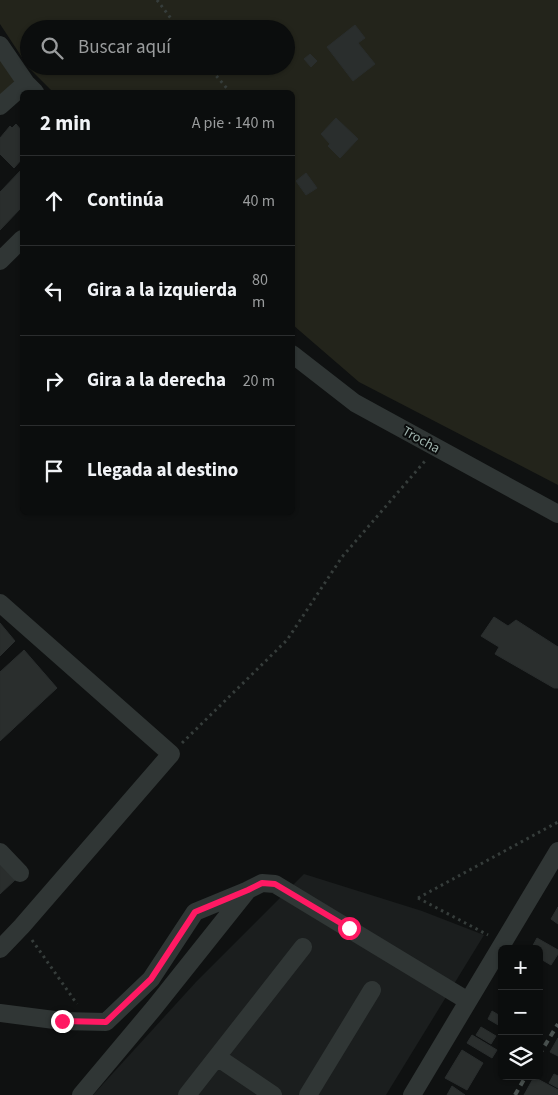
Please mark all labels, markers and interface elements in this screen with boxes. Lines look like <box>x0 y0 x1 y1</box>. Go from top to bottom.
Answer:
search box <box>20 20 295 75</box>
icon: search <box>38 34 66 62</box>
text: Buscar aquí <box>78 34 171 61</box>
text: 2 min <box>40 108 91 138</box>
text: A pie · 140 m <box>192 112 275 134</box>
icon: ahead <box>40 187 68 215</box>
text: Continúa <box>87 187 164 214</box>
text: 40 m <box>243 190 275 212</box>
text: 80 m <box>252 269 268 313</box>
icon: left <box>40 277 68 305</box>
text: Gira a la izquierda <box>87 277 237 304</box>
icon: right <box>40 367 68 395</box>
text: Gira a la derecha <box>87 367 226 394</box>
text: 20 m <box>243 370 275 392</box>
street label: Trocha <box>399 422 443 458</box>
icon: arrive <box>40 457 68 485</box>
text: Llegada al destino <box>87 457 238 484</box>
route start <box>338 917 361 940</box>
map controls <box>498 945 543 1080</box>
button: + <box>498 945 543 990</box>
button: − <box>498 990 543 1035</box>
route end <box>51 1010 74 1033</box>
button: layers <box>498 1035 543 1080</box>

